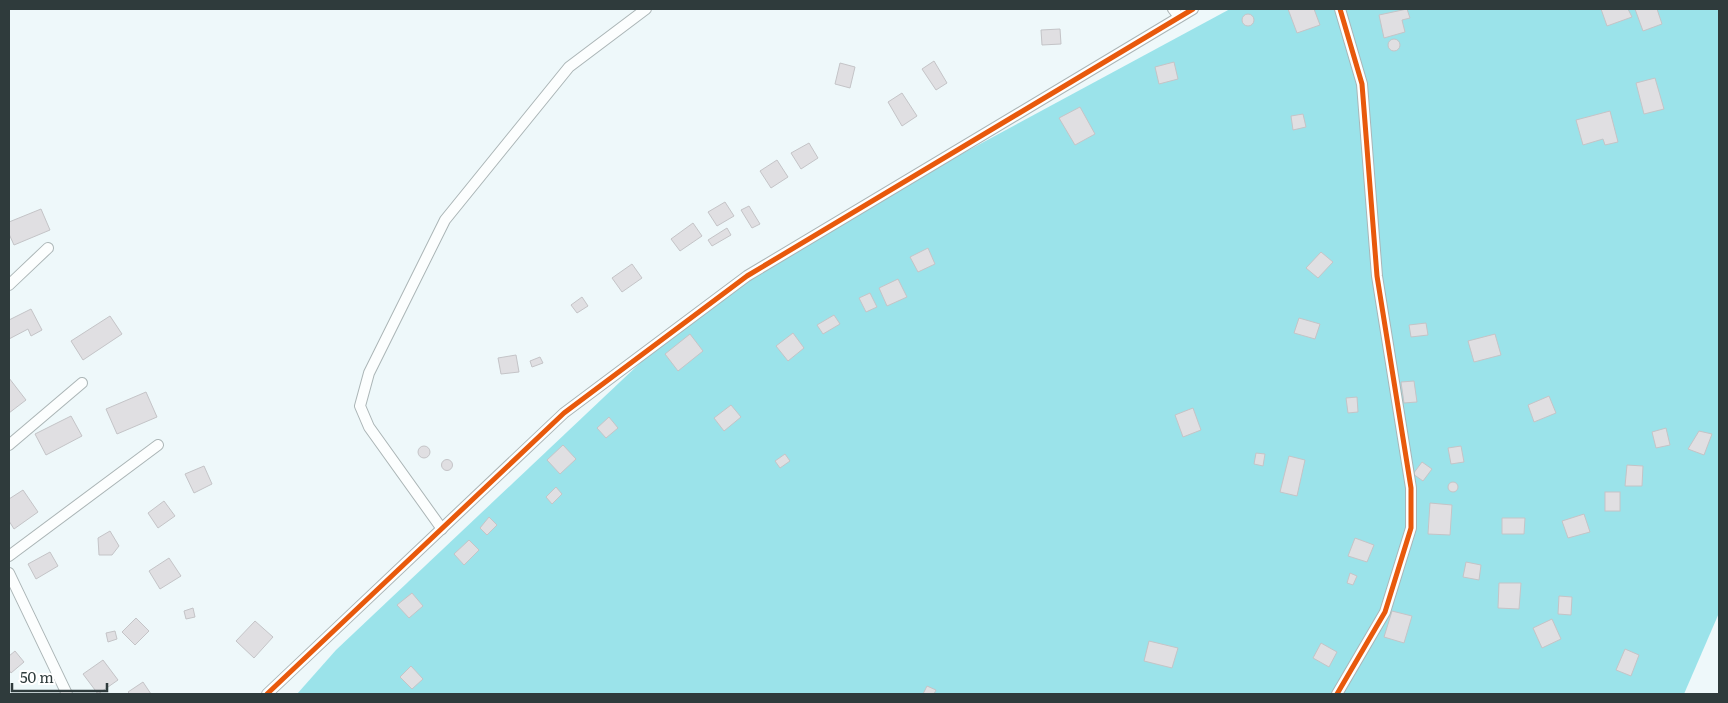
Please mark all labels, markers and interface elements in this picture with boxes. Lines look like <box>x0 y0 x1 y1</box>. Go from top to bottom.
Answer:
scale bar <box>12 660 108 692</box>
text: 50 m <box>20 665 54 688</box>

